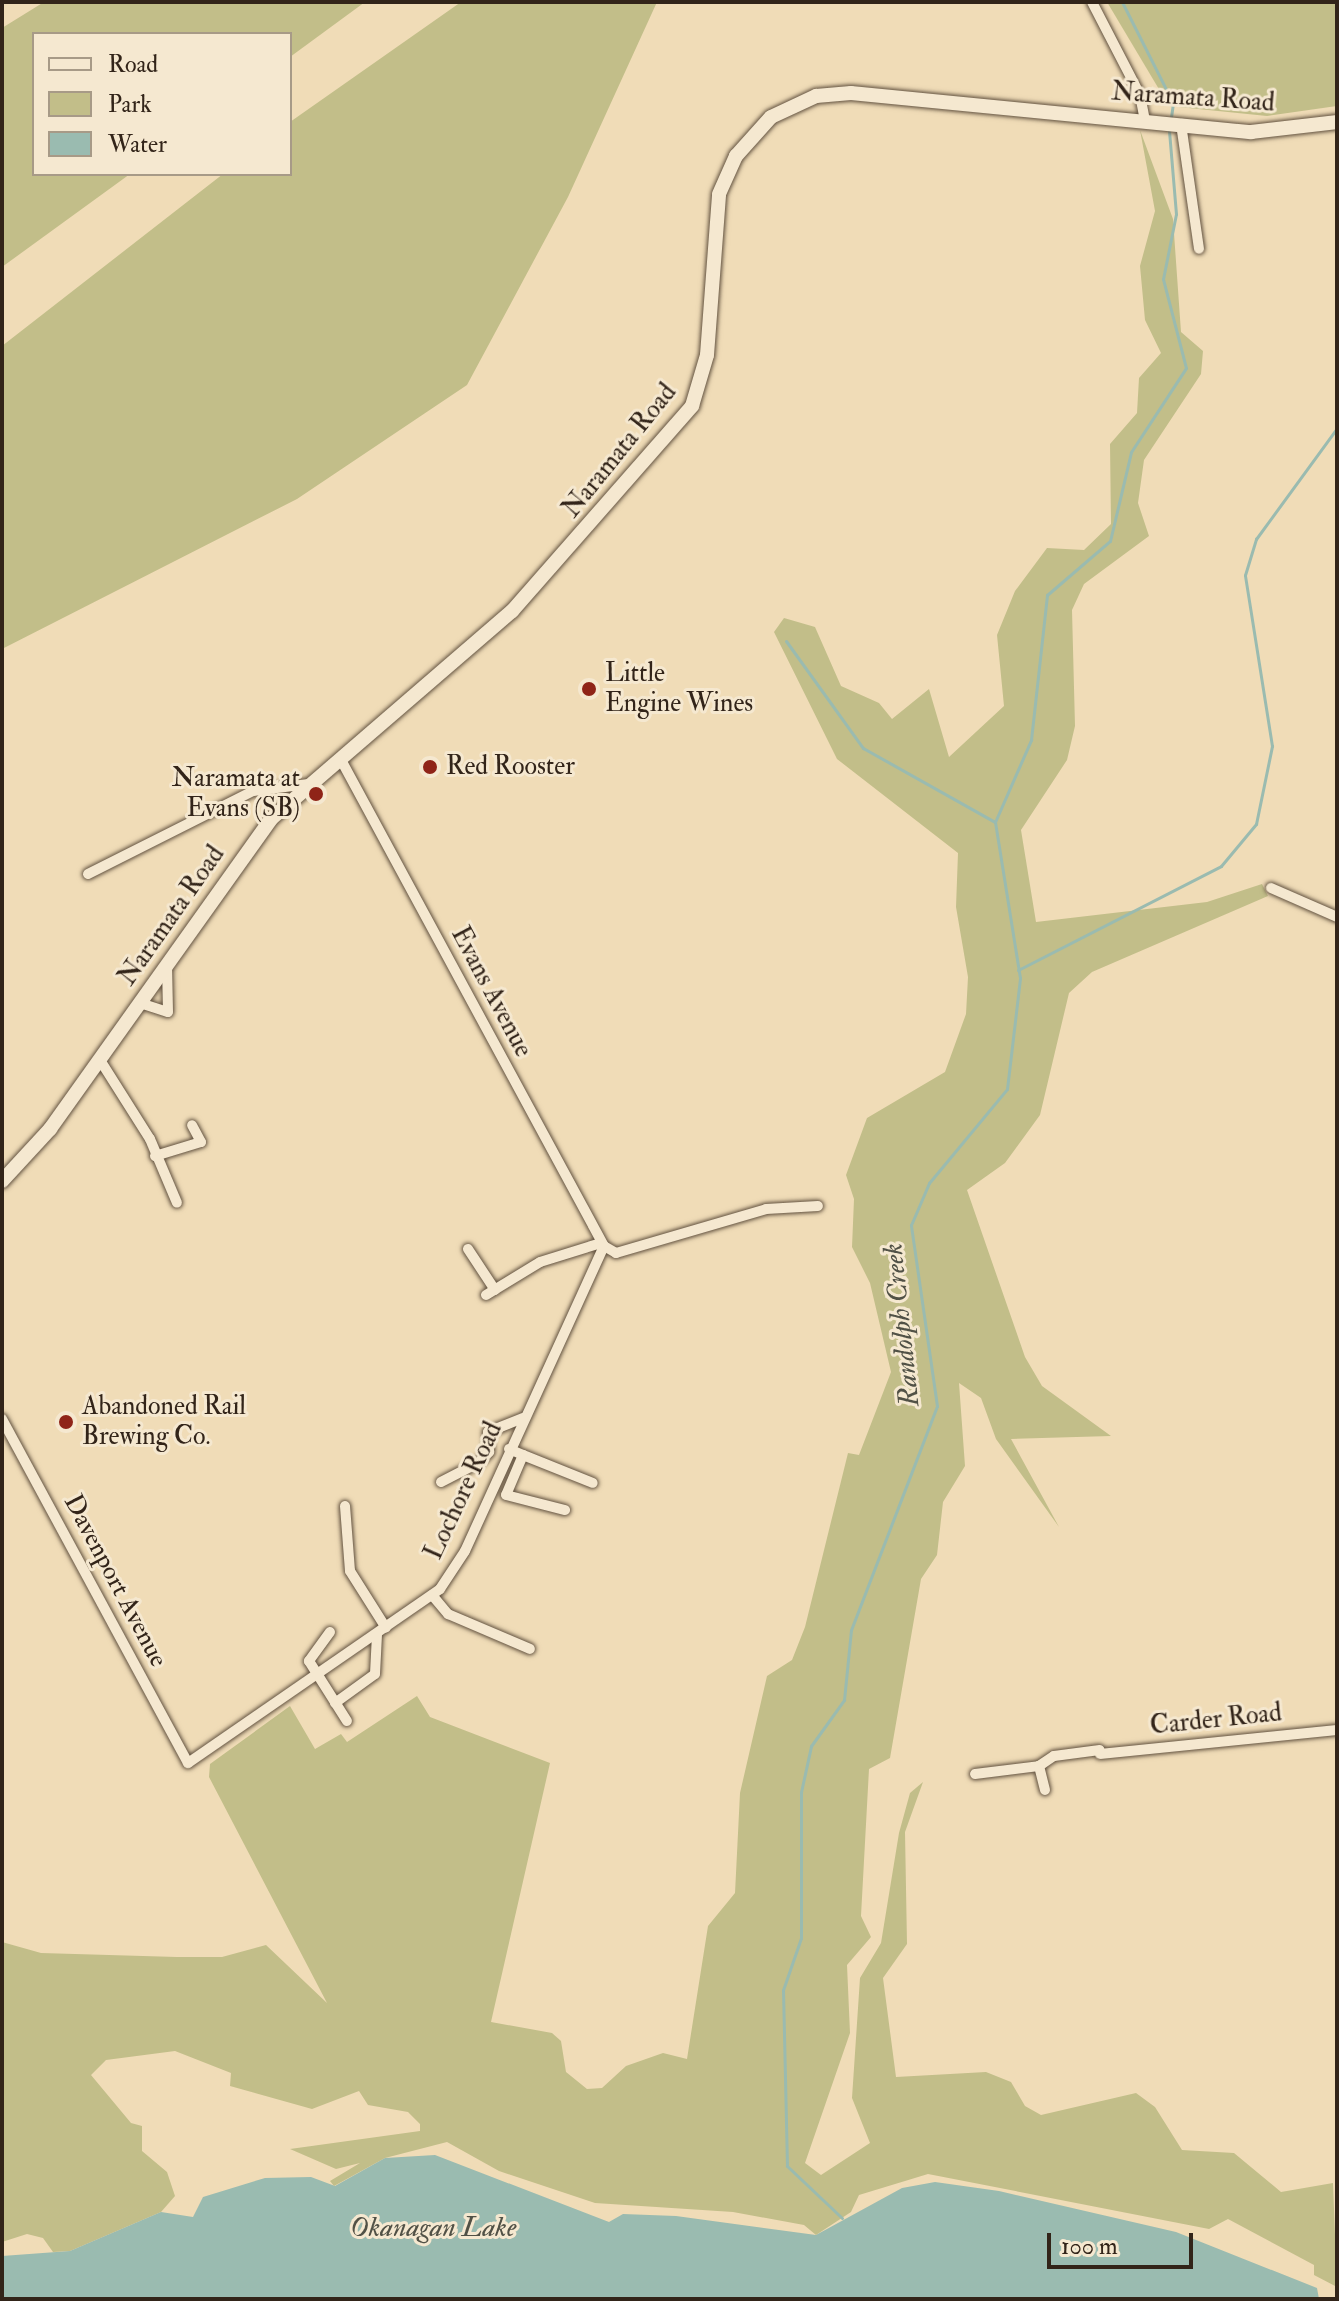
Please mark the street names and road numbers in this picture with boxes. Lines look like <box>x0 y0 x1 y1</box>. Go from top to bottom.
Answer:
street label: Naramata Road <box>1110 77 1276 119</box>
street label: Naramata Road <box>556 378 684 524</box>
street label: Naramata Road <box>112 840 232 992</box>
street label: Evans Avenue <box>444 922 538 1062</box>
street label: Lochore Road <box>419 1417 509 1565</box>
street label: Davenport Avenue <box>56 1489 174 1673</box>
street label: Carder Road <box>1149 1698 1283 1742</box>

